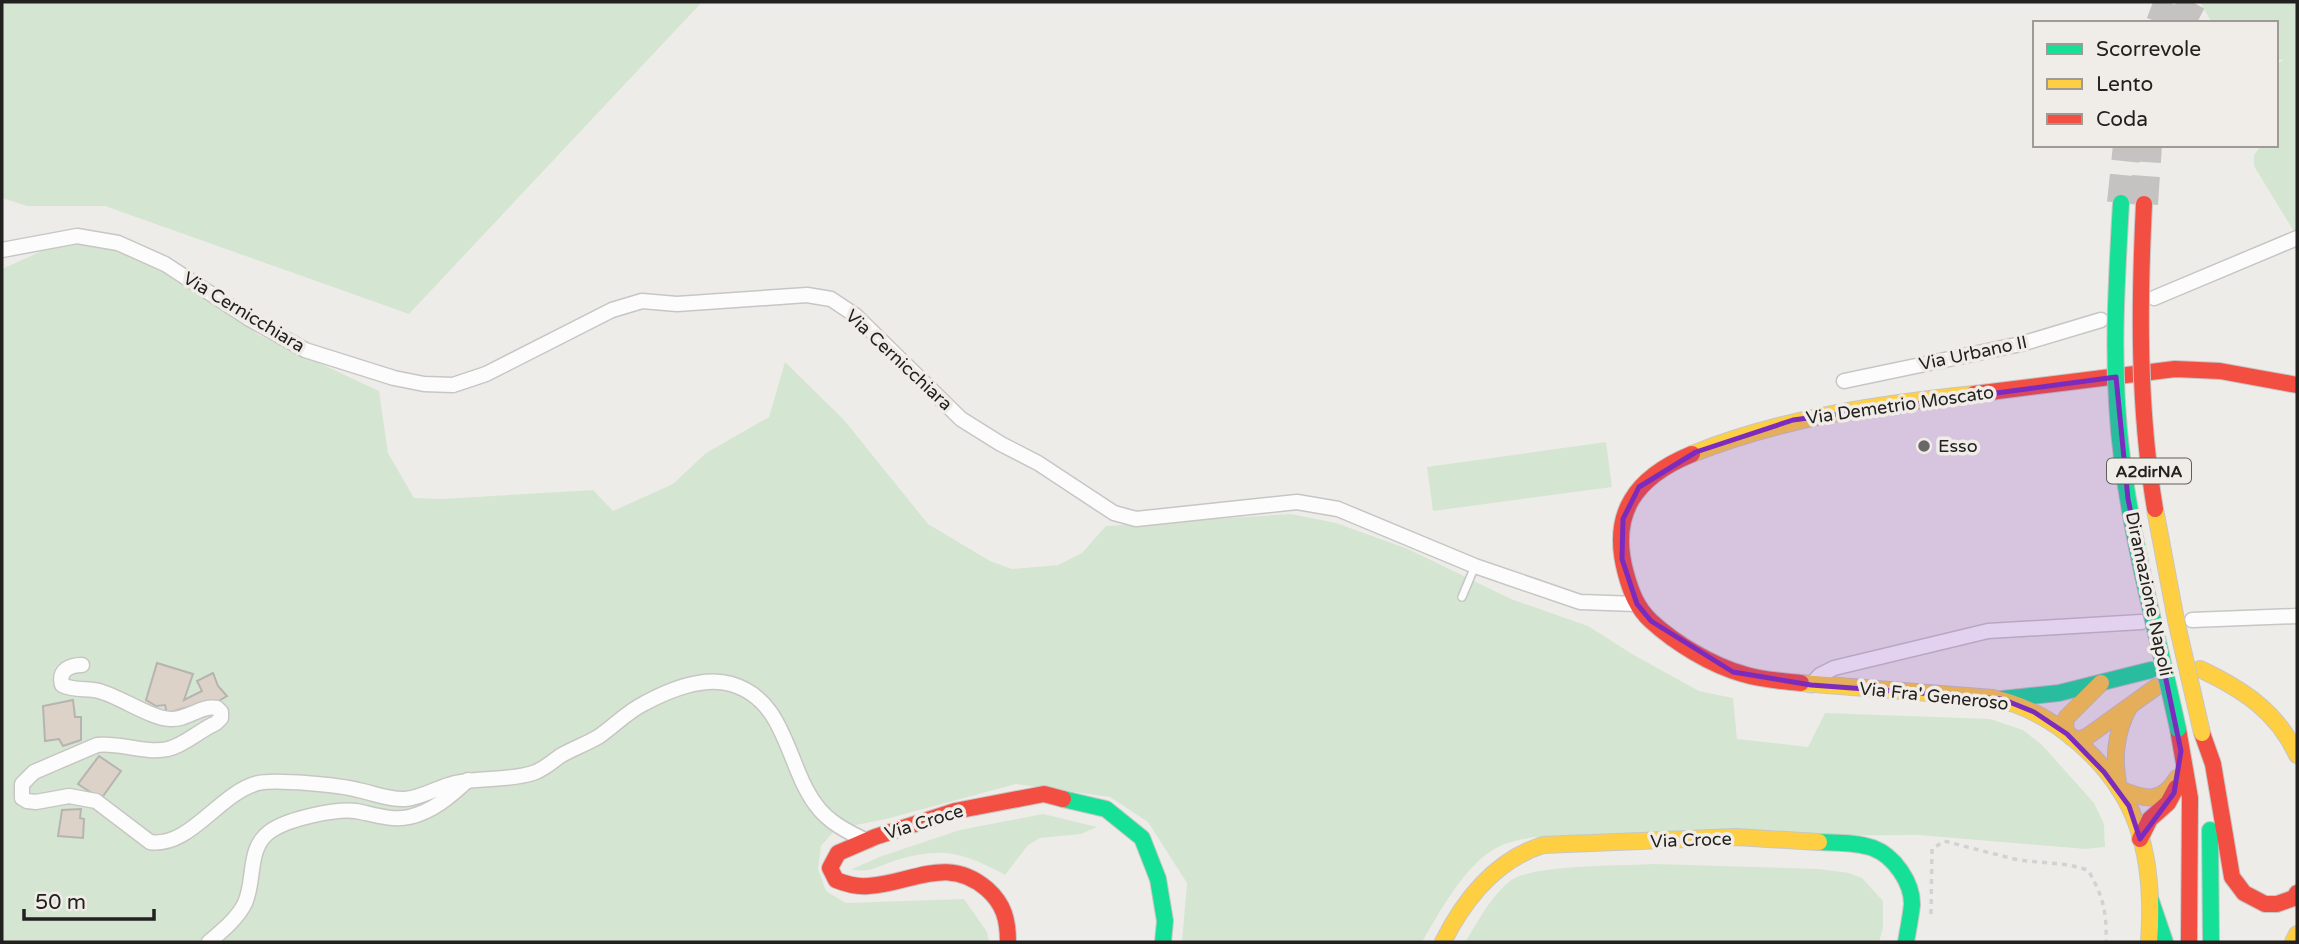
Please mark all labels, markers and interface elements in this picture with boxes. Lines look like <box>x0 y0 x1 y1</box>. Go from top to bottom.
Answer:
legend <box>2033 21 2278 147</box>
text: Scorrevole <box>2096 37 2201 62</box>
text: Lento <box>2096 72 2153 97</box>
text: Coda <box>2096 107 2148 132</box>
street label: Via Cernicchiara <box>179 267 309 357</box>
street label: Via Cernicchiara <box>841 305 957 415</box>
street label: Via Urbano II <box>1917 331 2029 375</box>
street label: Via Demetrio Moscato <box>1805 381 1995 429</box>
place label: Esso <box>1938 435 1978 457</box>
marker: Esso <box>1916 438 1932 454</box>
road number: A2dirNA <box>2107 458 2191 484</box>
street label: Diramazione Napoli <box>2121 510 2177 678</box>
street label: Via Fra' Generoso <box>1858 677 2010 715</box>
street label: Via Croce <box>882 800 966 844</box>
street label: Via Croce <box>1650 828 1732 852</box>
scale bar <box>24 878 154 922</box>
text: 50 m <box>35 890 86 915</box>

